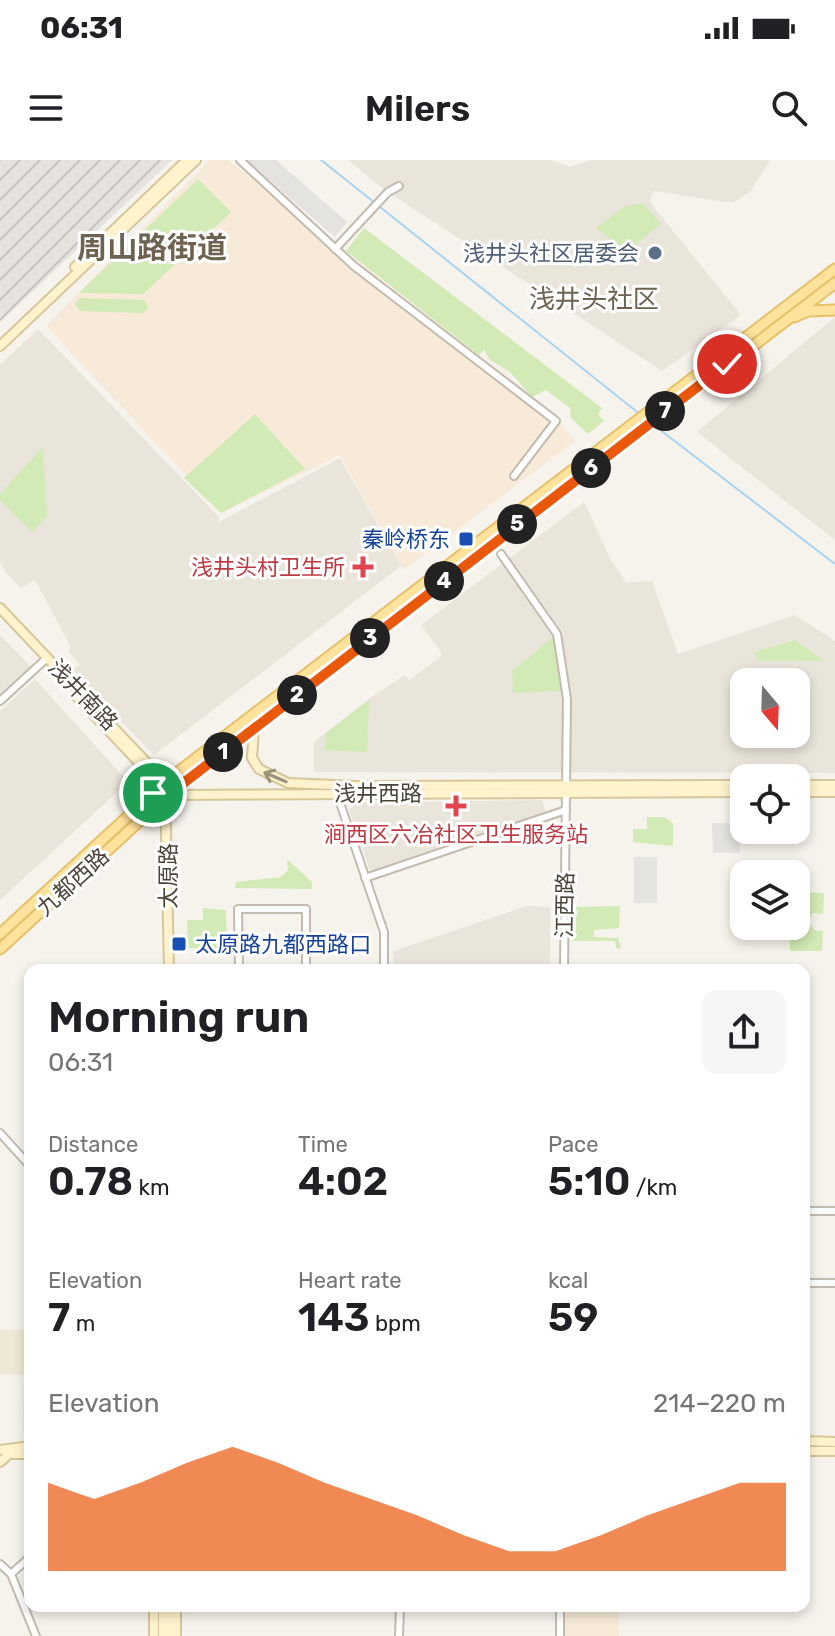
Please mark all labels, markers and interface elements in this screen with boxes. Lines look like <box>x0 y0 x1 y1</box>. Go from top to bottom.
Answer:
text: 06:31 <box>40 10 123 46</box>
icon: menu <box>24 86 68 130</box>
icon: search <box>767 86 811 130</box>
text: Milers <box>365 87 470 130</box>
district label: 周山路街道 <box>77 230 227 266</box>
place label: 浅井头社区居委会 <box>463 240 639 267</box>
marker: 浅井头社区居委会 <box>646 244 664 262</box>
district label: 浅井头社区 <box>529 284 659 315</box>
pin <box>693 330 761 398</box>
icon: check <box>705 342 749 386</box>
pin: 7 <box>645 391 685 431</box>
text: 7 <box>659 397 671 424</box>
pin: 6 <box>571 448 611 488</box>
text: 6 <box>584 454 598 481</box>
pin: 5 <box>497 504 537 544</box>
text: 5 <box>510 510 524 537</box>
place label: 秦岭桥东 <box>362 526 450 553</box>
marker: 秦岭桥东 <box>457 530 475 548</box>
place label: 浅井头村卫生所 <box>191 554 345 581</box>
marker: 浅井头村卫生所 <box>352 556 374 578</box>
pin: 4 <box>424 561 464 601</box>
text: 4 <box>436 567 452 594</box>
pin: 3 <box>350 618 390 658</box>
text: 3 <box>363 624 377 651</box>
street label: 浅井南路 <box>43 654 123 736</box>
north arrow <box>730 668 810 748</box>
map controls <box>730 668 810 940</box>
pin: 2 <box>277 675 317 715</box>
text: 2 <box>290 681 304 708</box>
pin: 1 <box>203 732 243 772</box>
text: 1 <box>218 738 228 765</box>
pin <box>119 759 187 827</box>
button: locate <box>730 764 810 844</box>
one-way arrow <box>264 769 288 784</box>
icon: arrive <box>131 771 175 815</box>
street label: 浅井西路 <box>334 780 422 807</box>
marker: 涧西区六冶社区卫生服务站 <box>445 795 467 817</box>
place label: 涧西区六冶社区卫生服务站 <box>324 821 588 848</box>
street label: 九都西路 <box>31 843 115 921</box>
street label: 太原路 <box>155 843 182 909</box>
button: layers <box>730 860 810 940</box>
street label: 江西路 <box>551 872 579 938</box>
place label: 太原路九都西路口 <box>195 931 371 958</box>
marker: 太原路九都西路口 <box>170 935 188 953</box>
button: share <box>702 990 786 1074</box>
text: Morning run <box>48 991 309 1043</box>
text: 06:31 <box>48 1047 113 1078</box>
text: Distance <box>48 1131 138 1158</box>
text: Time <box>298 1131 348 1158</box>
text: Pace <box>548 1131 599 1158</box>
text: 0.78 <box>48 1158 133 1205</box>
text: 4:02 <box>298 1158 388 1205</box>
text: 5:10 <box>548 1158 630 1205</box>
text: km <box>133 1174 169 1201</box>
text: /km <box>630 1174 677 1201</box>
text: Elevation <box>48 1267 142 1294</box>
text: Heart rate <box>298 1267 402 1294</box>
text: kcal <box>548 1267 588 1294</box>
text: 7 <box>48 1294 70 1341</box>
text: 143 <box>298 1294 370 1341</box>
text: 59 <box>548 1294 598 1341</box>
text: m <box>70 1310 95 1337</box>
text: bpm <box>370 1310 421 1337</box>
text: Elevation <box>48 1388 159 1419</box>
text: 214–220 m <box>653 1388 786 1419</box>

